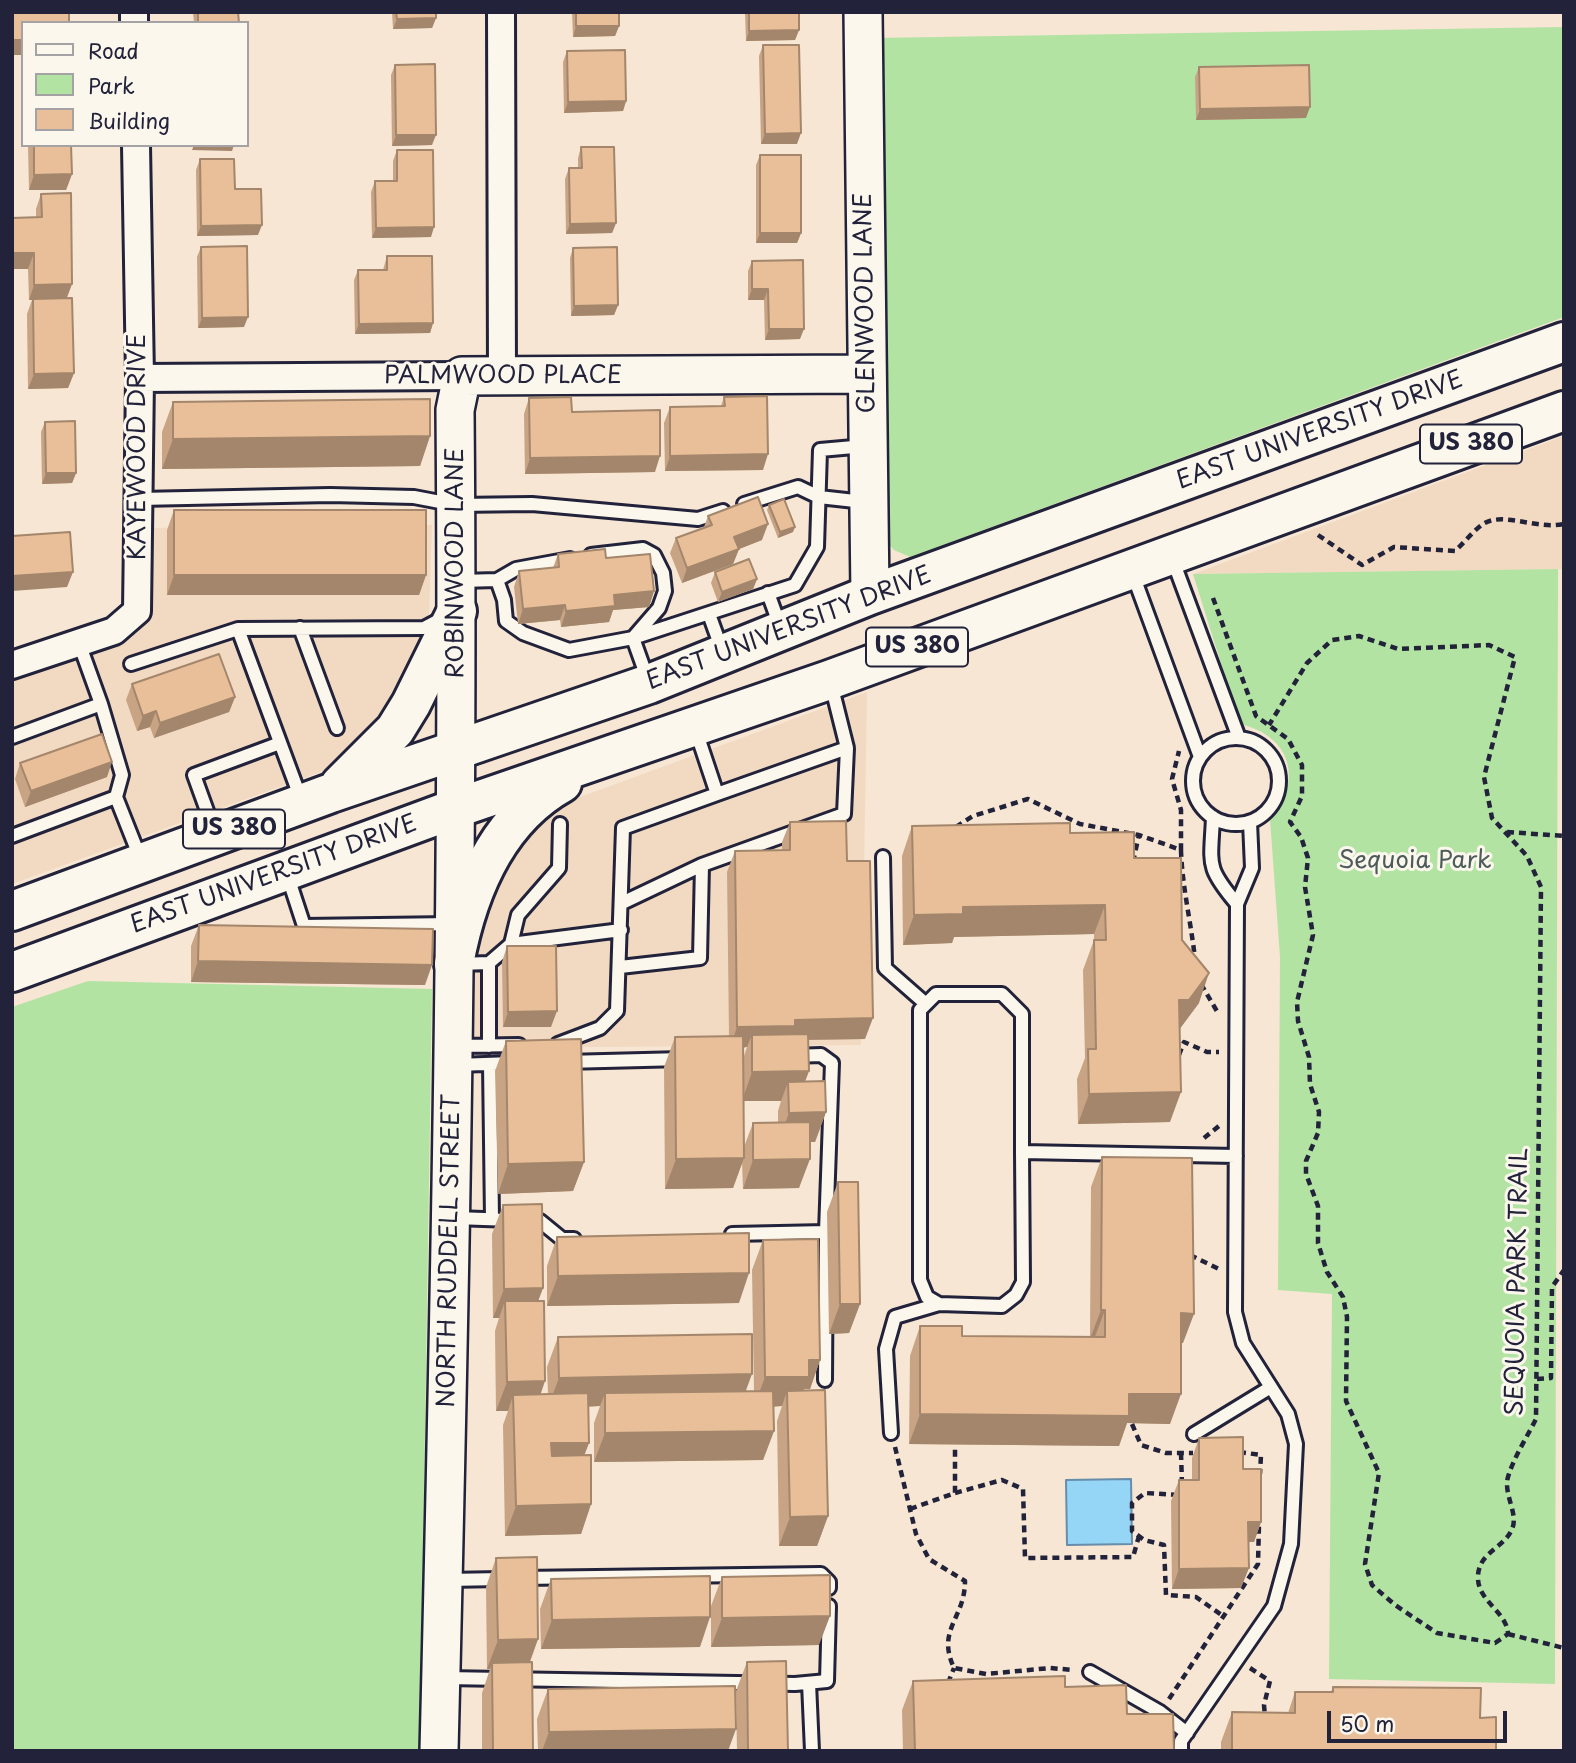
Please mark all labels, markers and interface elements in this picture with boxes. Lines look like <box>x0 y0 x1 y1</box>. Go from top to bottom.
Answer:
legend <box>21 21 248 147</box>
text: Road <box>88 34 139 66</box>
text: Park <box>88 69 135 101</box>
text: Building <box>88 104 170 136</box>
street label: GLENWOOD LANE <box>850 192 882 414</box>
street label: KAYEWOOD DRIVE <box>124 334 152 560</box>
street label: PALMWOOD PLACE <box>384 362 622 390</box>
street label: EAST UNIVERSITY DRIVE <box>1173 366 1467 496</box>
road number: US 380 <box>1420 424 1522 464</box>
street label: ROBINWOOD LANE <box>442 448 470 678</box>
street label: EAST UNIVERSITY DRIVE <box>643 561 935 697</box>
road number: US 380 <box>866 628 968 666</box>
street label: EAST UNIVERSITY DRIVE <box>127 810 421 940</box>
road number: US 380 <box>183 810 285 848</box>
park label: Sequoia Park <box>1338 847 1492 875</box>
street label: NORTH RUDDELL STREET <box>433 1094 467 1408</box>
street label: SEQUOIA PARK TRAIL <box>1501 1148 1535 1416</box>
scale bar <box>1331 1696 1511 1740</box>
text: 50 m <box>1340 1707 1394 1739</box>

